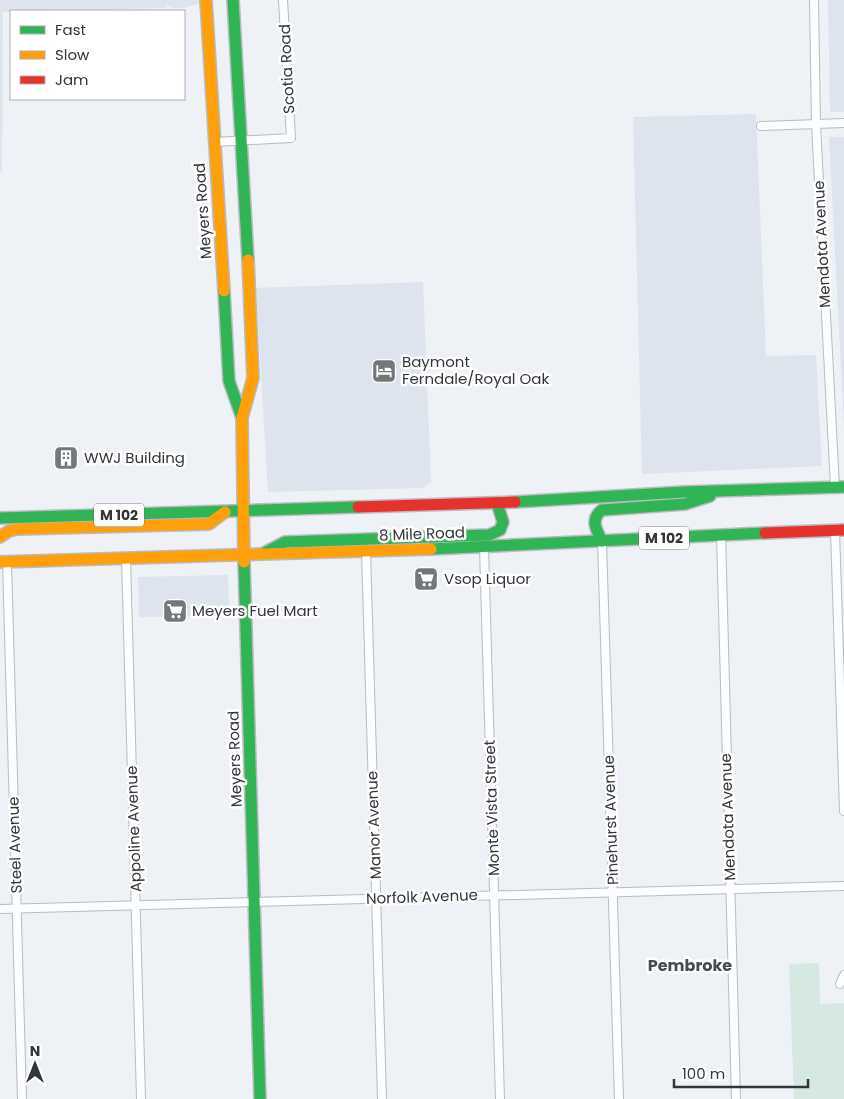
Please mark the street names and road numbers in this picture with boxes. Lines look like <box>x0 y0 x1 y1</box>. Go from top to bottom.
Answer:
street label: Scotia Road <box>274 24 299 114</box>
street label: Meyers Road <box>189 162 216 260</box>
street label: Mendota Avenue <box>808 180 835 308</box>
road number: M 102 <box>94 504 144 526</box>
street label: 8 Mile Road <box>379 522 465 545</box>
road number: M 102 <box>639 526 689 550</box>
street label: Meyers Road <box>222 710 247 808</box>
street label: Monte Vista Street <box>479 740 504 876</box>
street label: Mendota Avenue <box>715 753 740 881</box>
street label: Pinehurst Avenue <box>598 755 623 885</box>
street label: Appoline Avenue <box>121 765 146 893</box>
street label: Manor Avenue <box>361 771 386 879</box>
street label: Steel Avenue <box>2 796 27 894</box>
street label: Norfolk Avenue <box>366 884 478 909</box>

